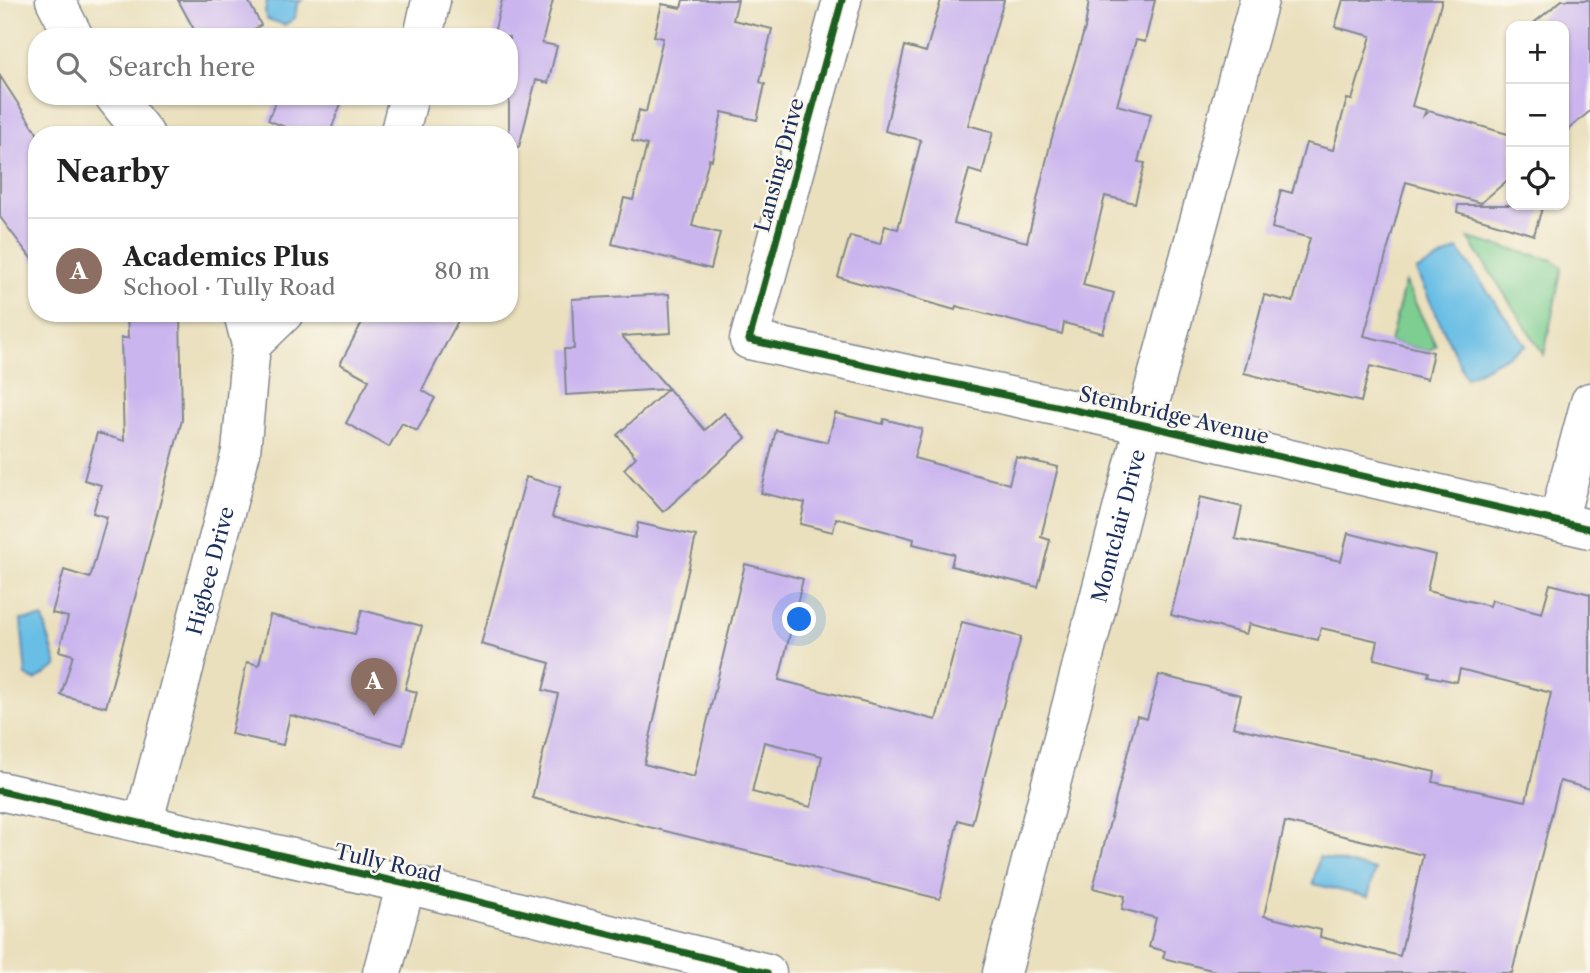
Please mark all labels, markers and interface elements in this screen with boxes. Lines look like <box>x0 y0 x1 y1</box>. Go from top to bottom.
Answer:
map controls <box>1506 21 1569 210</box>
button: + <box>1506 21 1569 84</box>
search box <box>28 28 518 105</box>
icon: search <box>52 48 90 86</box>
text: Search here <box>108 51 255 83</box>
button: − <box>1506 84 1569 147</box>
street label: Lansing Drive <box>749 95 809 235</box>
button: locate <box>1506 147 1569 210</box>
text: Nearby <box>56 153 169 190</box>
text: Academics Plus <box>123 241 329 273</box>
text: A <box>70 257 88 285</box>
text: 80 m <box>434 257 490 285</box>
text: School · Tully Road <box>123 273 336 301</box>
street label: Stembridge Avenue <box>1077 381 1271 449</box>
street label: Montclair Drive <box>1086 446 1150 605</box>
street label: Higbee Drive <box>181 504 239 638</box>
your location <box>782 602 816 636</box>
pin: A <box>351 658 397 716</box>
street label: Tully Road <box>332 839 444 887</box>

